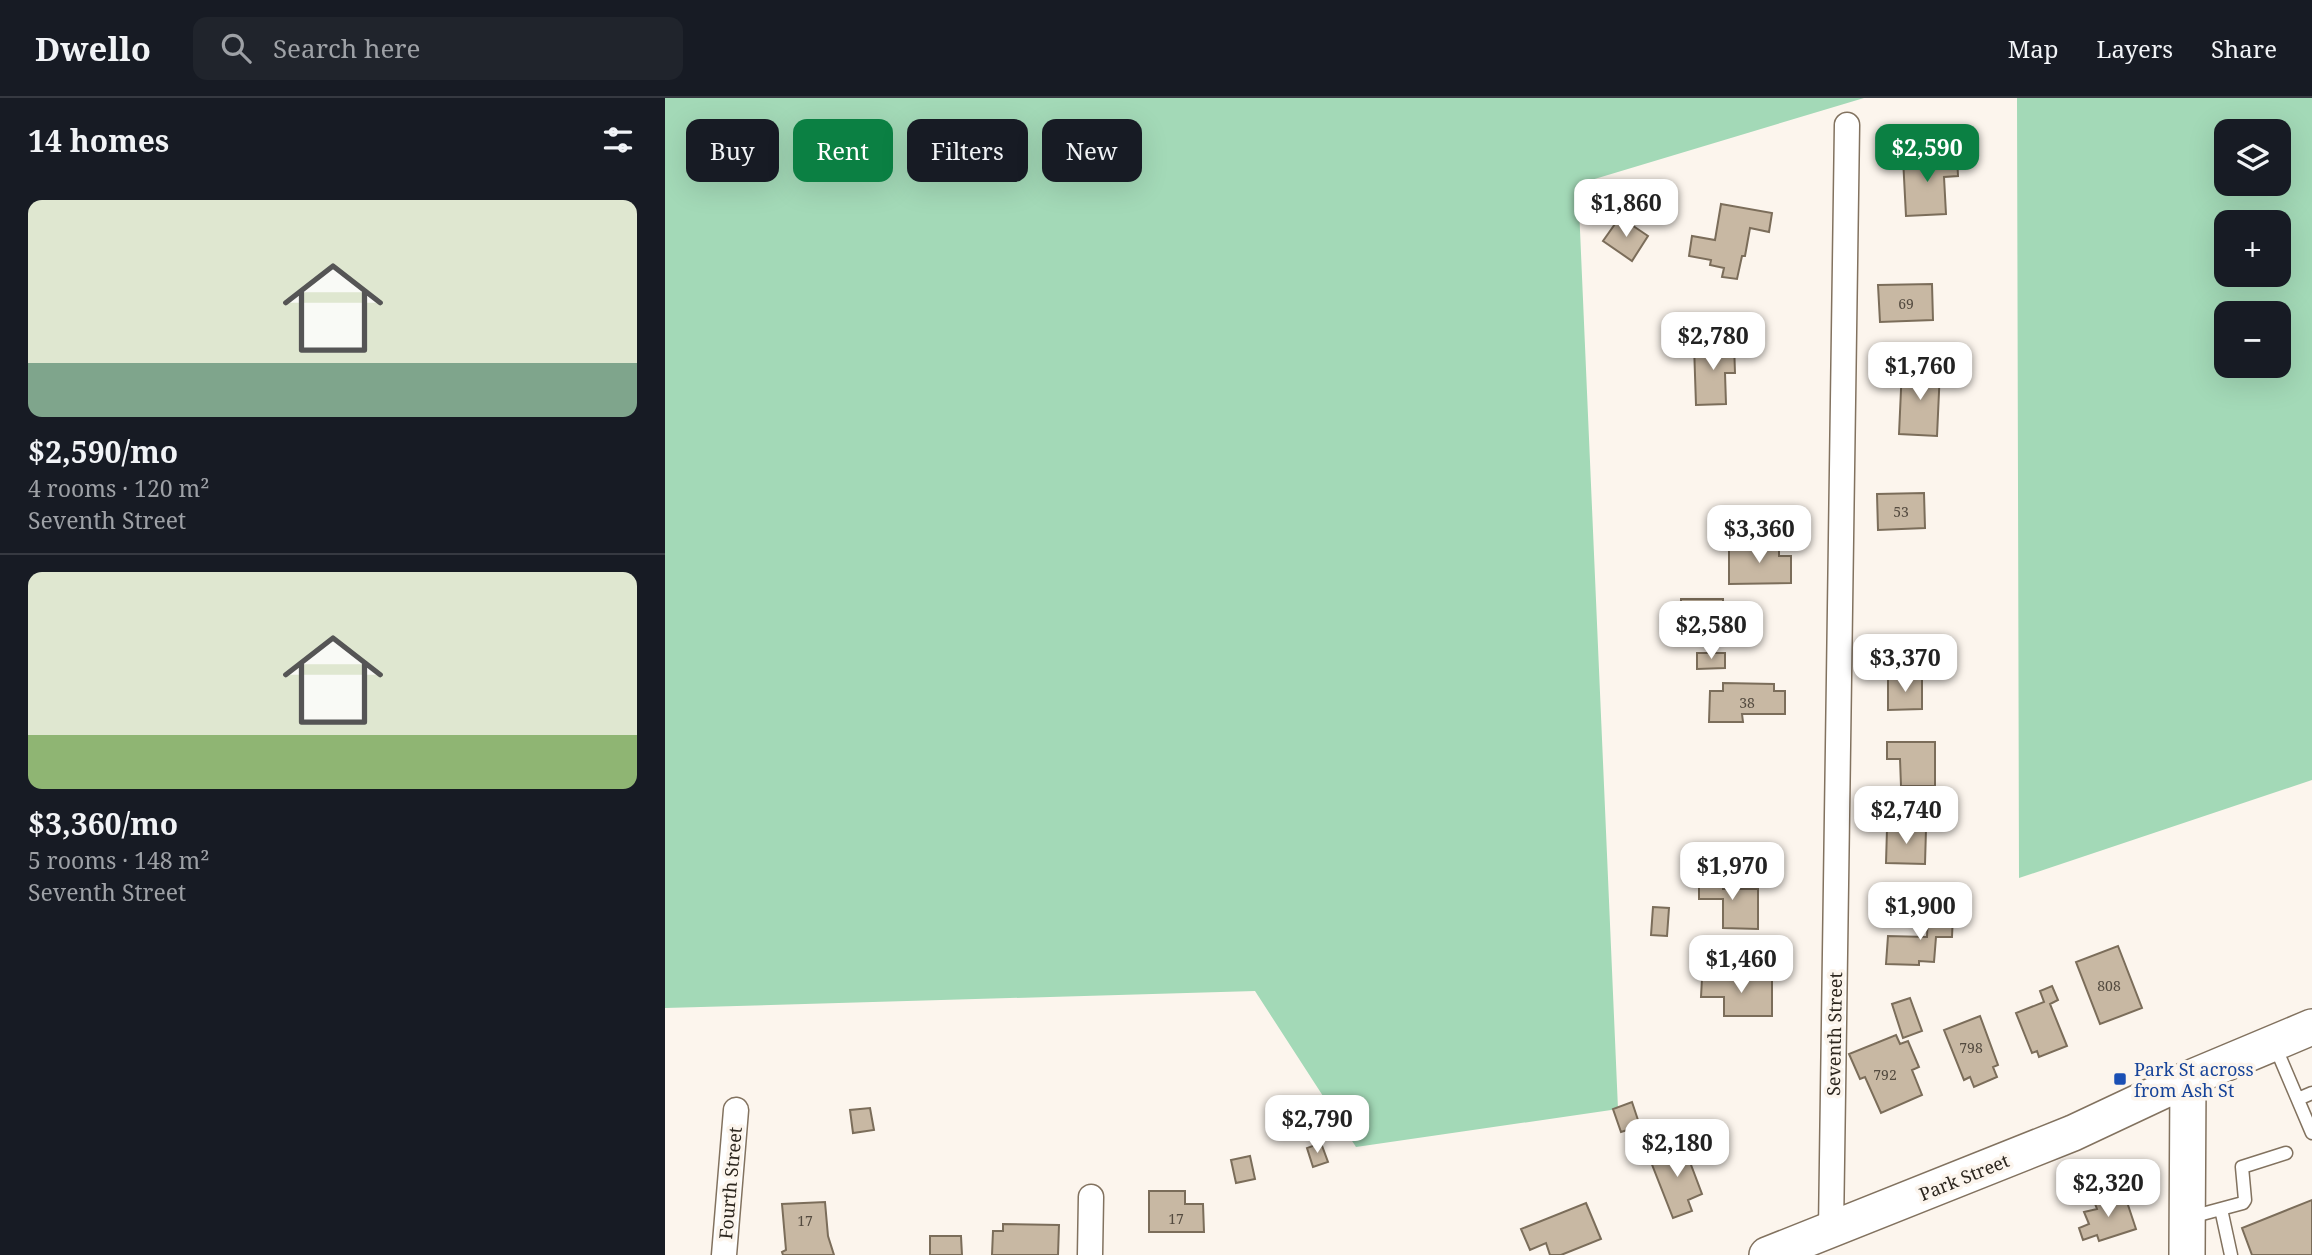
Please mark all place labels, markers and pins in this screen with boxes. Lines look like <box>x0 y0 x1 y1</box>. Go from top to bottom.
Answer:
pin: $2,590 <box>1870 125 1984 184</box>
pin: $1,860 <box>1569 180 1683 239</box>
pin: $2,780 <box>1656 313 1770 372</box>
pin: $1,760 <box>1863 342 1977 402</box>
pin: $3,360 <box>1702 505 1816 565</box>
pin: $2,580 <box>1654 602 1768 661</box>
pin: $3,370 <box>1848 634 1962 694</box>
pin: $2,740 <box>1849 786 1963 846</box>
pin: $1,970 <box>1675 842 1789 902</box>
pin: $1,900 <box>1863 882 1977 942</box>
pin: $1,460 <box>1684 936 1798 995</box>
place label: Park St across from Ash St <box>2134 1057 2254 1102</box>
marker: Park St across from Ash St <box>2112 1071 2128 1087</box>
pin: $2,790 <box>1260 1096 1374 1155</box>
pin: $2,180 <box>1620 1119 1734 1179</box>
pin: $2,320 <box>2051 1160 2165 1219</box>

